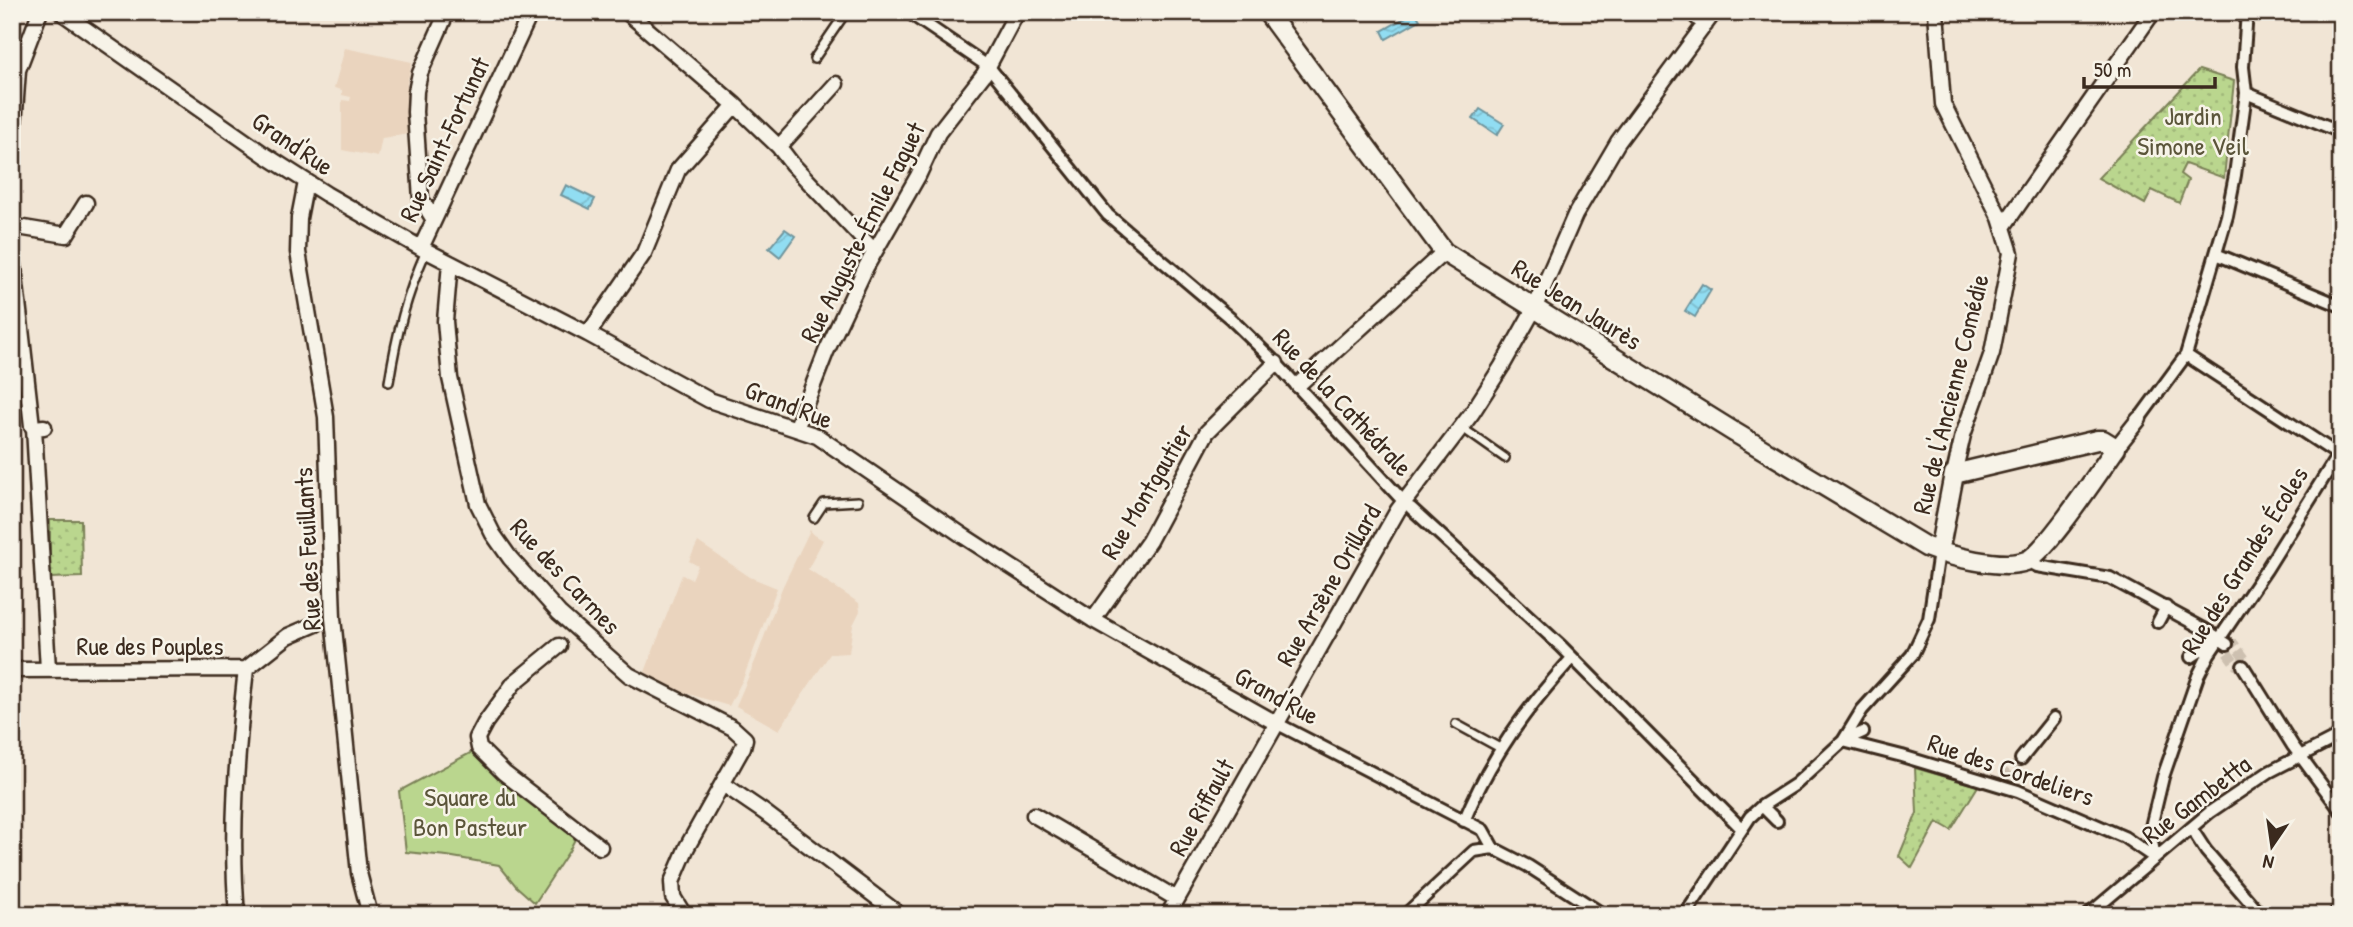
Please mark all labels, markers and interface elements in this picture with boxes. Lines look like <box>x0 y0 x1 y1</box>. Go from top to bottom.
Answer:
scale bar <box>2084 46 2215 90</box>
street label: Rue Saint-Fortunat <box>390 50 498 227</box>
text: 50 m <box>2094 55 2131 84</box>
park label: Jardin Simone Veil <box>2137 98 2249 163</box>
street label: Grand'Rue <box>245 103 341 183</box>
street label: Rue Auguste-Émile Faguet <box>791 115 933 348</box>
street label: Rue Jean Jaurès <box>1505 250 1649 358</box>
street label: Rue de l'Ancienne Comédie <box>1903 271 1997 517</box>
street label: Rue de la Cathédrale <box>1265 320 1421 484</box>
street label: Grand'Rue <box>740 371 838 437</box>
street label: Rue Montgautier <box>1092 417 1200 565</box>
street label: Rue des Grandes Écoles <box>2172 459 2316 661</box>
street label: Rue des Feuillants <box>285 466 329 632</box>
street label: Rue Arsène Orillard <box>1267 498 1389 672</box>
street label: Rue des Carmes <box>503 510 629 642</box>
street label: Rue des Pouples <box>77 628 223 663</box>
street label: Grand'Rue <box>1229 658 1325 732</box>
street label: Rue des Cordeliers <box>1923 724 2099 814</box>
street label: Rue Gambetta <box>2134 746 2258 852</box>
street label: Rue Riffault <box>1160 751 1243 862</box>
park label: Square du Bon Pasteur <box>413 779 527 844</box>
north arrow <box>2238 811 2308 881</box>
text: N <box>2260 849 2276 876</box>

